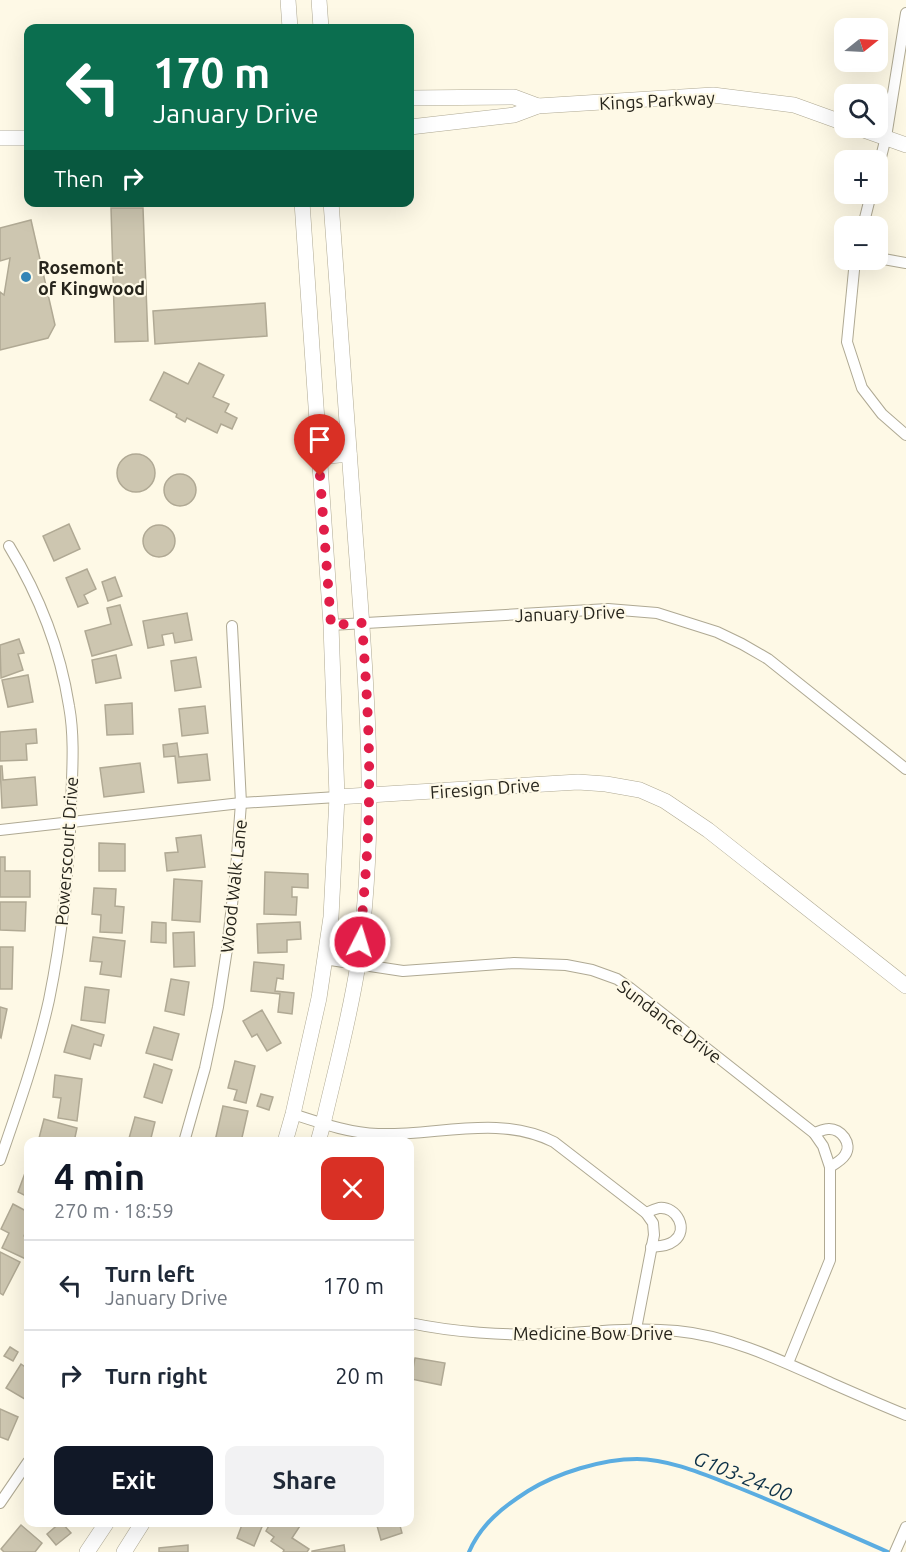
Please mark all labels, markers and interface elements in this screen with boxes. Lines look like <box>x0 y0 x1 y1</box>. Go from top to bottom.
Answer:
north arrow <box>834 18 888 72</box>
map controls <box>834 18 888 270</box>
icon: left <box>54 48 132 126</box>
text: 170 m <box>153 49 270 96</box>
button: search <box>834 84 888 138</box>
street label: Kings Parkway <box>599 87 716 113</box>
text: January Drive <box>153 98 319 128</box>
button: + <box>834 150 888 204</box>
icon: right <box>116 162 149 195</box>
text: Then <box>54 166 104 191</box>
button: − <box>834 216 888 270</box>
place label: Rosemont of Kingwood <box>38 257 145 298</box>
marker: Rosemont of Kingwood <box>19 270 33 284</box>
pin <box>294 414 345 476</box>
icon: arrive <box>303 423 336 456</box>
street label: January Drive <box>514 601 626 625</box>
street label: Firesign Drive <box>429 774 541 802</box>
street label: Powerscourt Drive <box>51 776 81 926</box>
street label: Wood Walk Lane <box>216 818 250 954</box>
position arrow <box>328 910 392 974</box>
street label: Sundance Drive <box>614 975 726 1067</box>
text: 4 min <box>54 1156 145 1197</box>
button: close <box>321 1157 384 1220</box>
text: 270 m · 18:59 <box>54 1199 174 1222</box>
text: Turn left <box>105 1261 195 1286</box>
icon: left <box>54 1269 87 1302</box>
text: 170 m <box>323 1273 384 1298</box>
text: January Drive <box>105 1286 228 1309</box>
street label: Medicine Bow Drive <box>513 1323 673 1343</box>
icon: right <box>54 1359 87 1392</box>
text: Turn right <box>105 1363 207 1388</box>
text: 20 m <box>335 1363 384 1388</box>
button: Exit <box>54 1446 213 1515</box>
button: Share <box>225 1446 384 1515</box>
water label: G103-24-00 <box>691 1446 795 1506</box>

